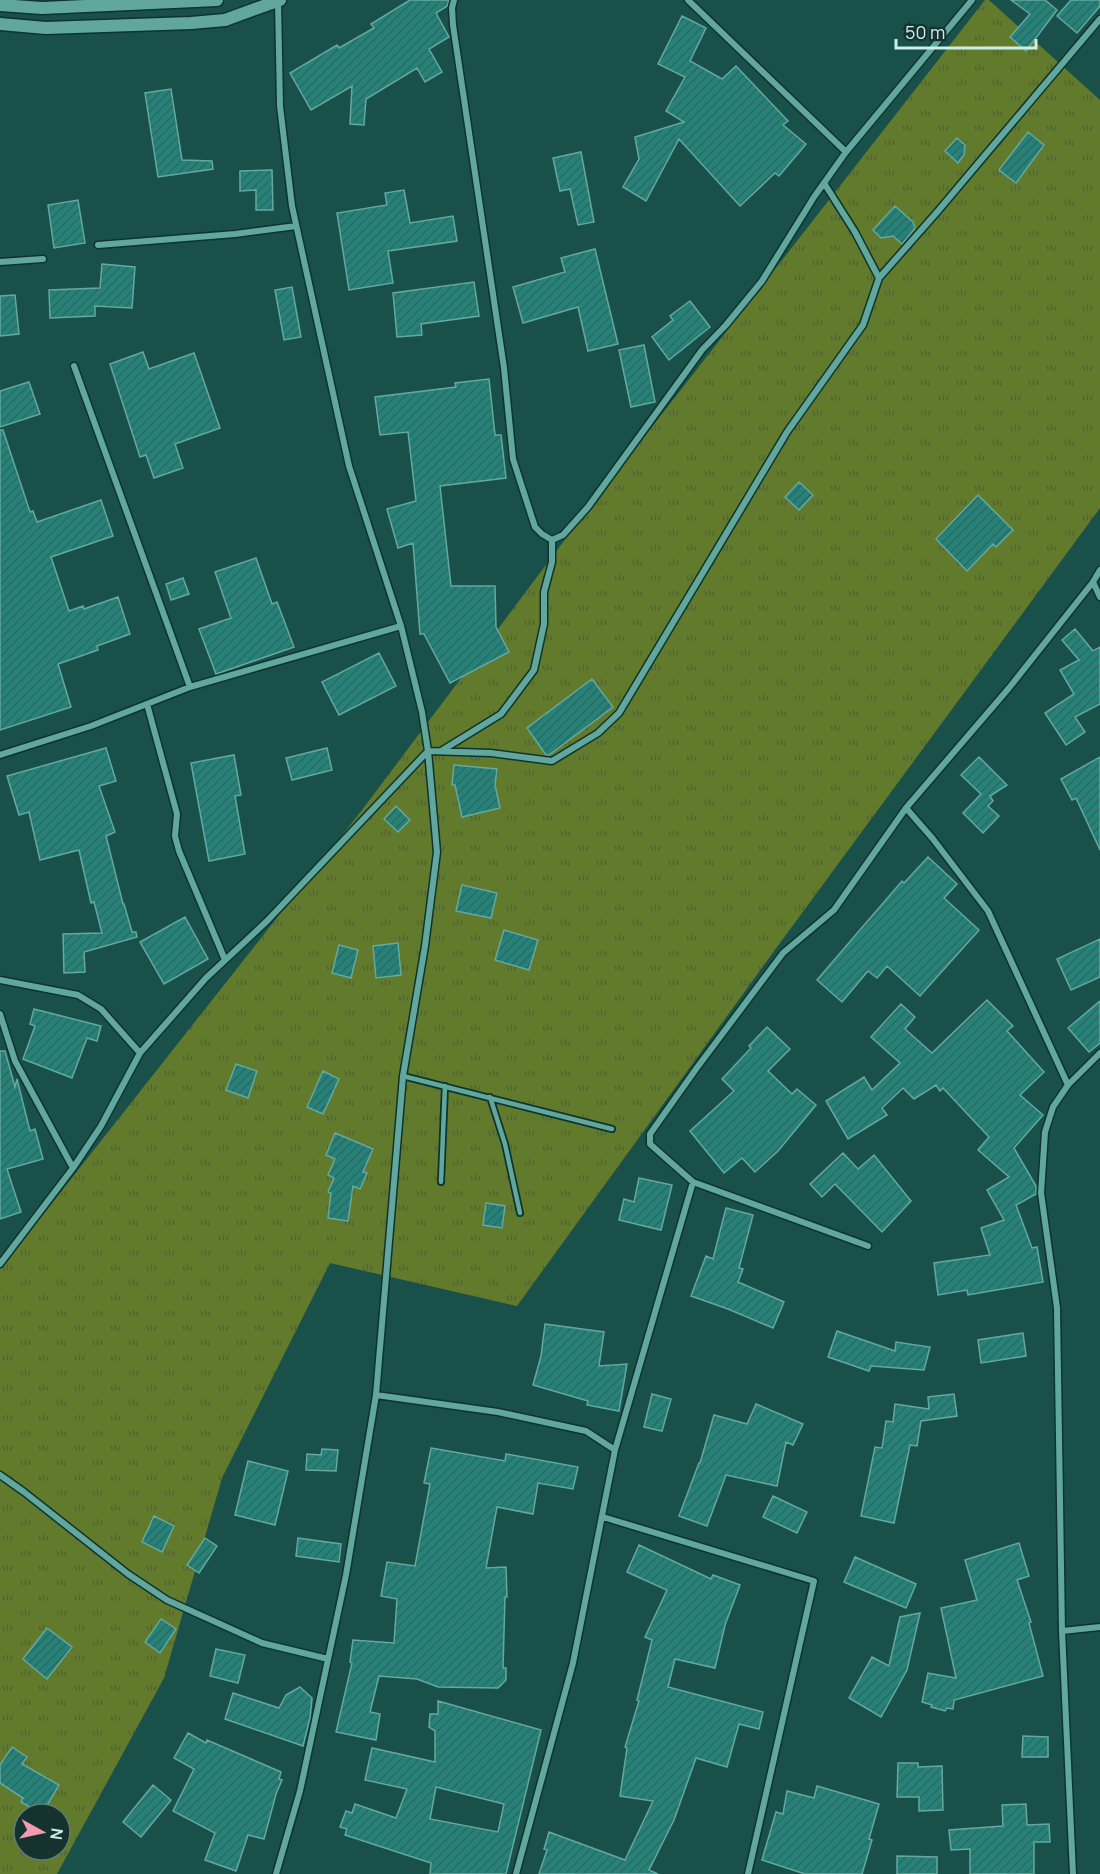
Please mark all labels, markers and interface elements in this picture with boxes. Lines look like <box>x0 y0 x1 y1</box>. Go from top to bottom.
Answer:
scale bar <box>896 12 1036 50</box>
text: 50 m <box>905 20 945 44</box>
north arrow <box>12 1802 72 1862</box>
text: N <box>45 1827 69 1841</box>

